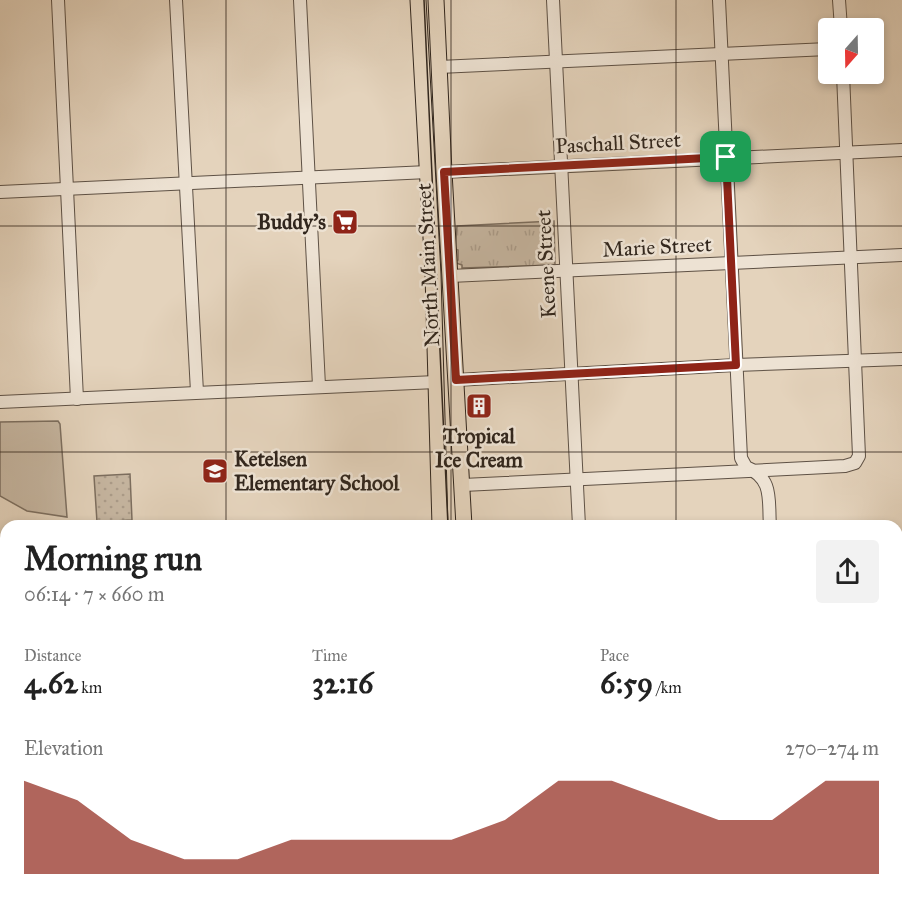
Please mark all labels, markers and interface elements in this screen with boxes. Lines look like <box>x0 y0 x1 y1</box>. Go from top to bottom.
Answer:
north arrow <box>818 18 884 84</box>
map controls <box>818 18 884 84</box>
street label: Paschall Street <box>555 127 682 159</box>
pin <box>700 131 751 182</box>
icon: arrive <box>709 140 742 173</box>
street label: North Main Street <box>411 182 445 348</box>
supermarket icon: Buddy's <box>330 207 360 237</box>
street label: Keene Street <box>530 208 562 319</box>
place label: Buddy's <box>257 209 326 235</box>
street label: Marie Street <box>602 231 713 263</box>
building icon: Tropical Ice Cream <box>464 391 494 421</box>
place label: Tropical Ice Cream <box>435 423 523 473</box>
place label: Ketelsen Elementary School <box>234 446 400 496</box>
school or university icon: Ketelsen Elementary School <box>200 456 230 486</box>
text: Morning run <box>24 539 202 579</box>
button: share <box>816 540 879 603</box>
text: 06:14 · 7 × 660 m <box>24 582 165 606</box>
text: Distance <box>24 646 81 665</box>
text: Time <box>312 646 347 665</box>
text: Pace <box>600 646 629 665</box>
text: 4.62 <box>24 665 78 701</box>
text: 32:16 <box>312 665 374 701</box>
text: 6:59 <box>600 665 653 701</box>
text: km <box>78 678 102 697</box>
text: /km <box>653 678 682 697</box>
text: Elevation <box>24 736 103 760</box>
text: 270–274 m <box>785 736 879 760</box>

